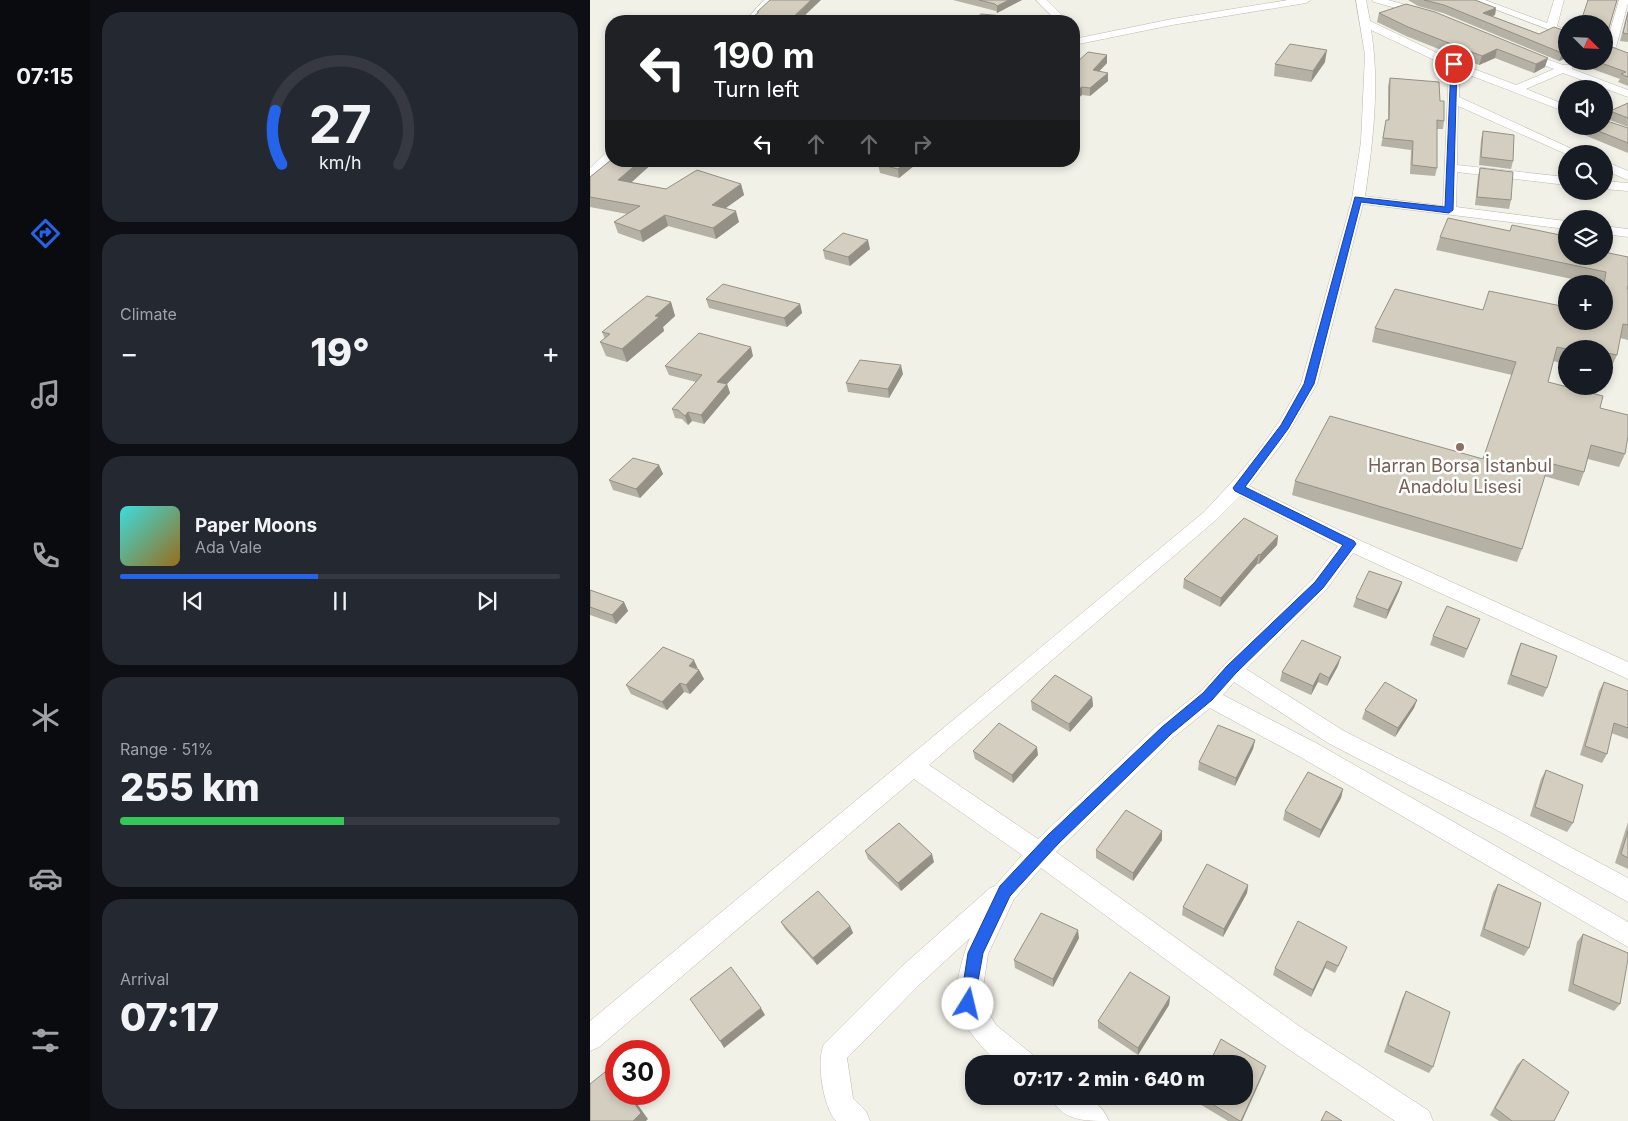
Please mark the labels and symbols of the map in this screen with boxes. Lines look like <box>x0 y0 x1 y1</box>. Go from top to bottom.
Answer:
north arrow <box>1558 15 1612 70</box>
pin <box>1433 43 1475 85</box>
marker: Harran Borsa İstanbul Anadolu Lisesi <box>1454 441 1466 453</box>
place label: Harran Borsa İstanbul Anadolu Lisesi <box>1368 454 1552 497</box>
position arrow <box>941 977 993 1029</box>
speed limit sign: 30 <box>605 1040 670 1105</box>

